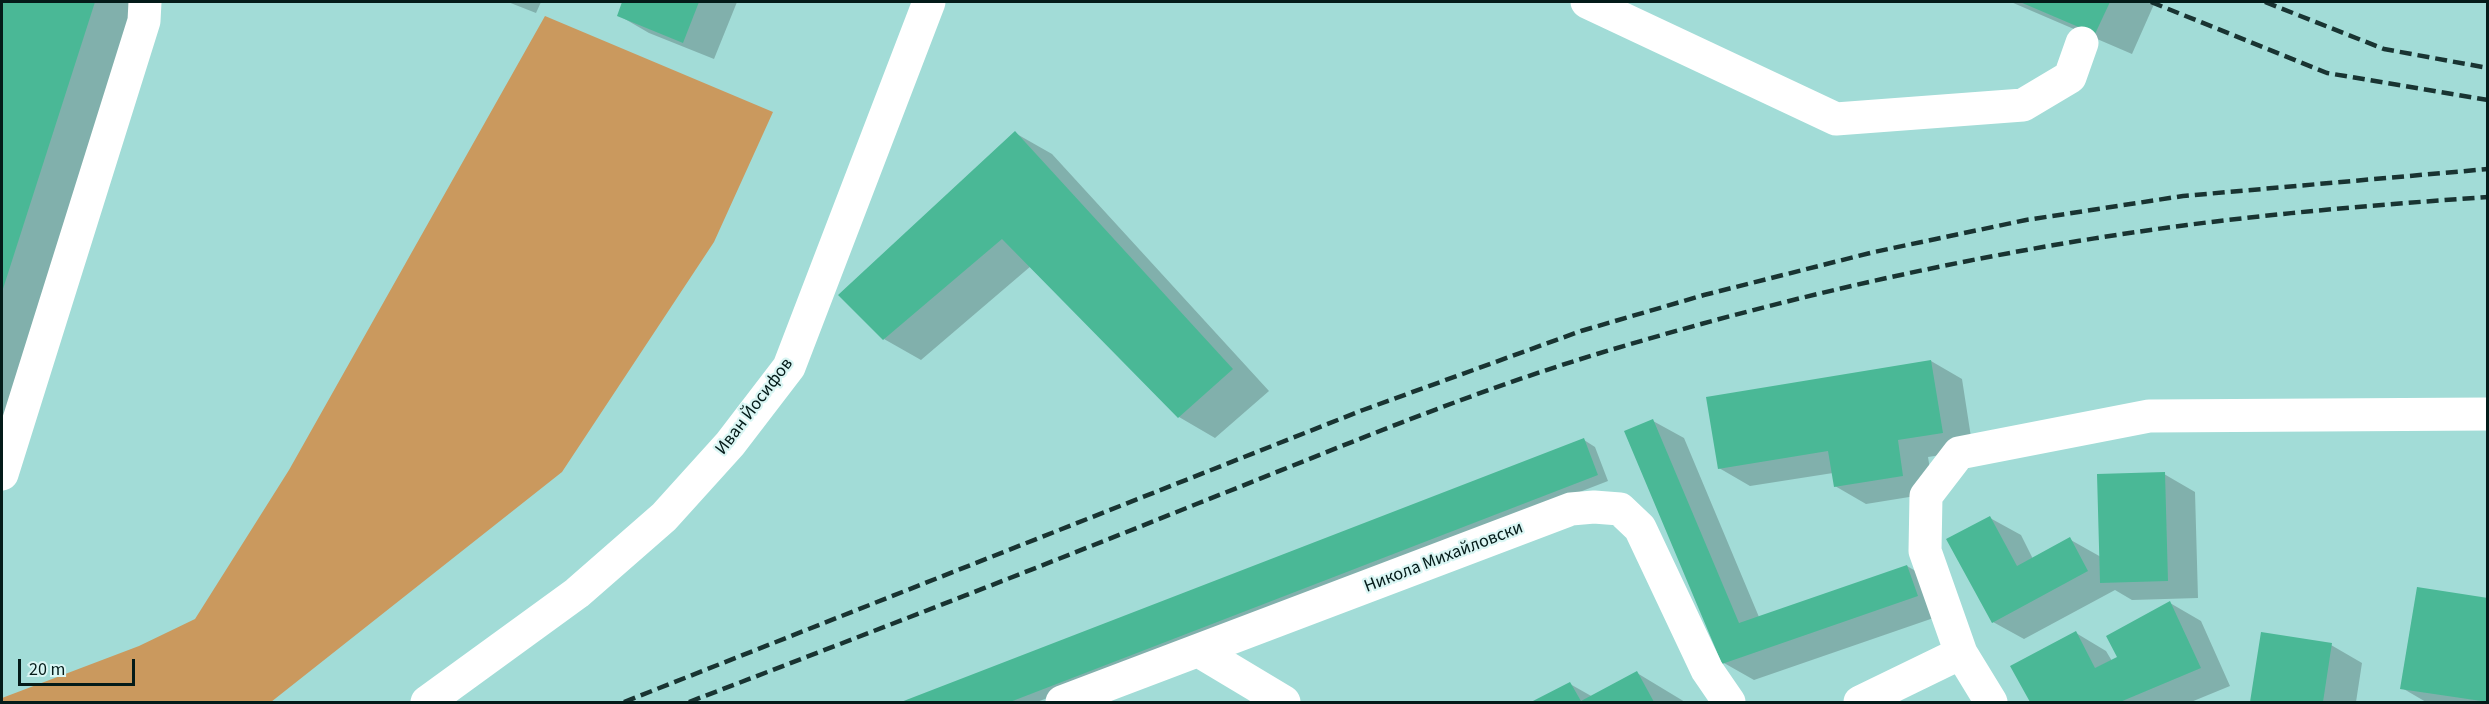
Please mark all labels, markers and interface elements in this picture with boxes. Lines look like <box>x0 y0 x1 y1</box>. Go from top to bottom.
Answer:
street label: Иван Йосифов <box>712 354 798 460</box>
street label: Никола Михайловски <box>1361 518 1527 598</box>
scale bar <box>21 647 138 685</box>
text: 20 m <box>29 657 65 682</box>

